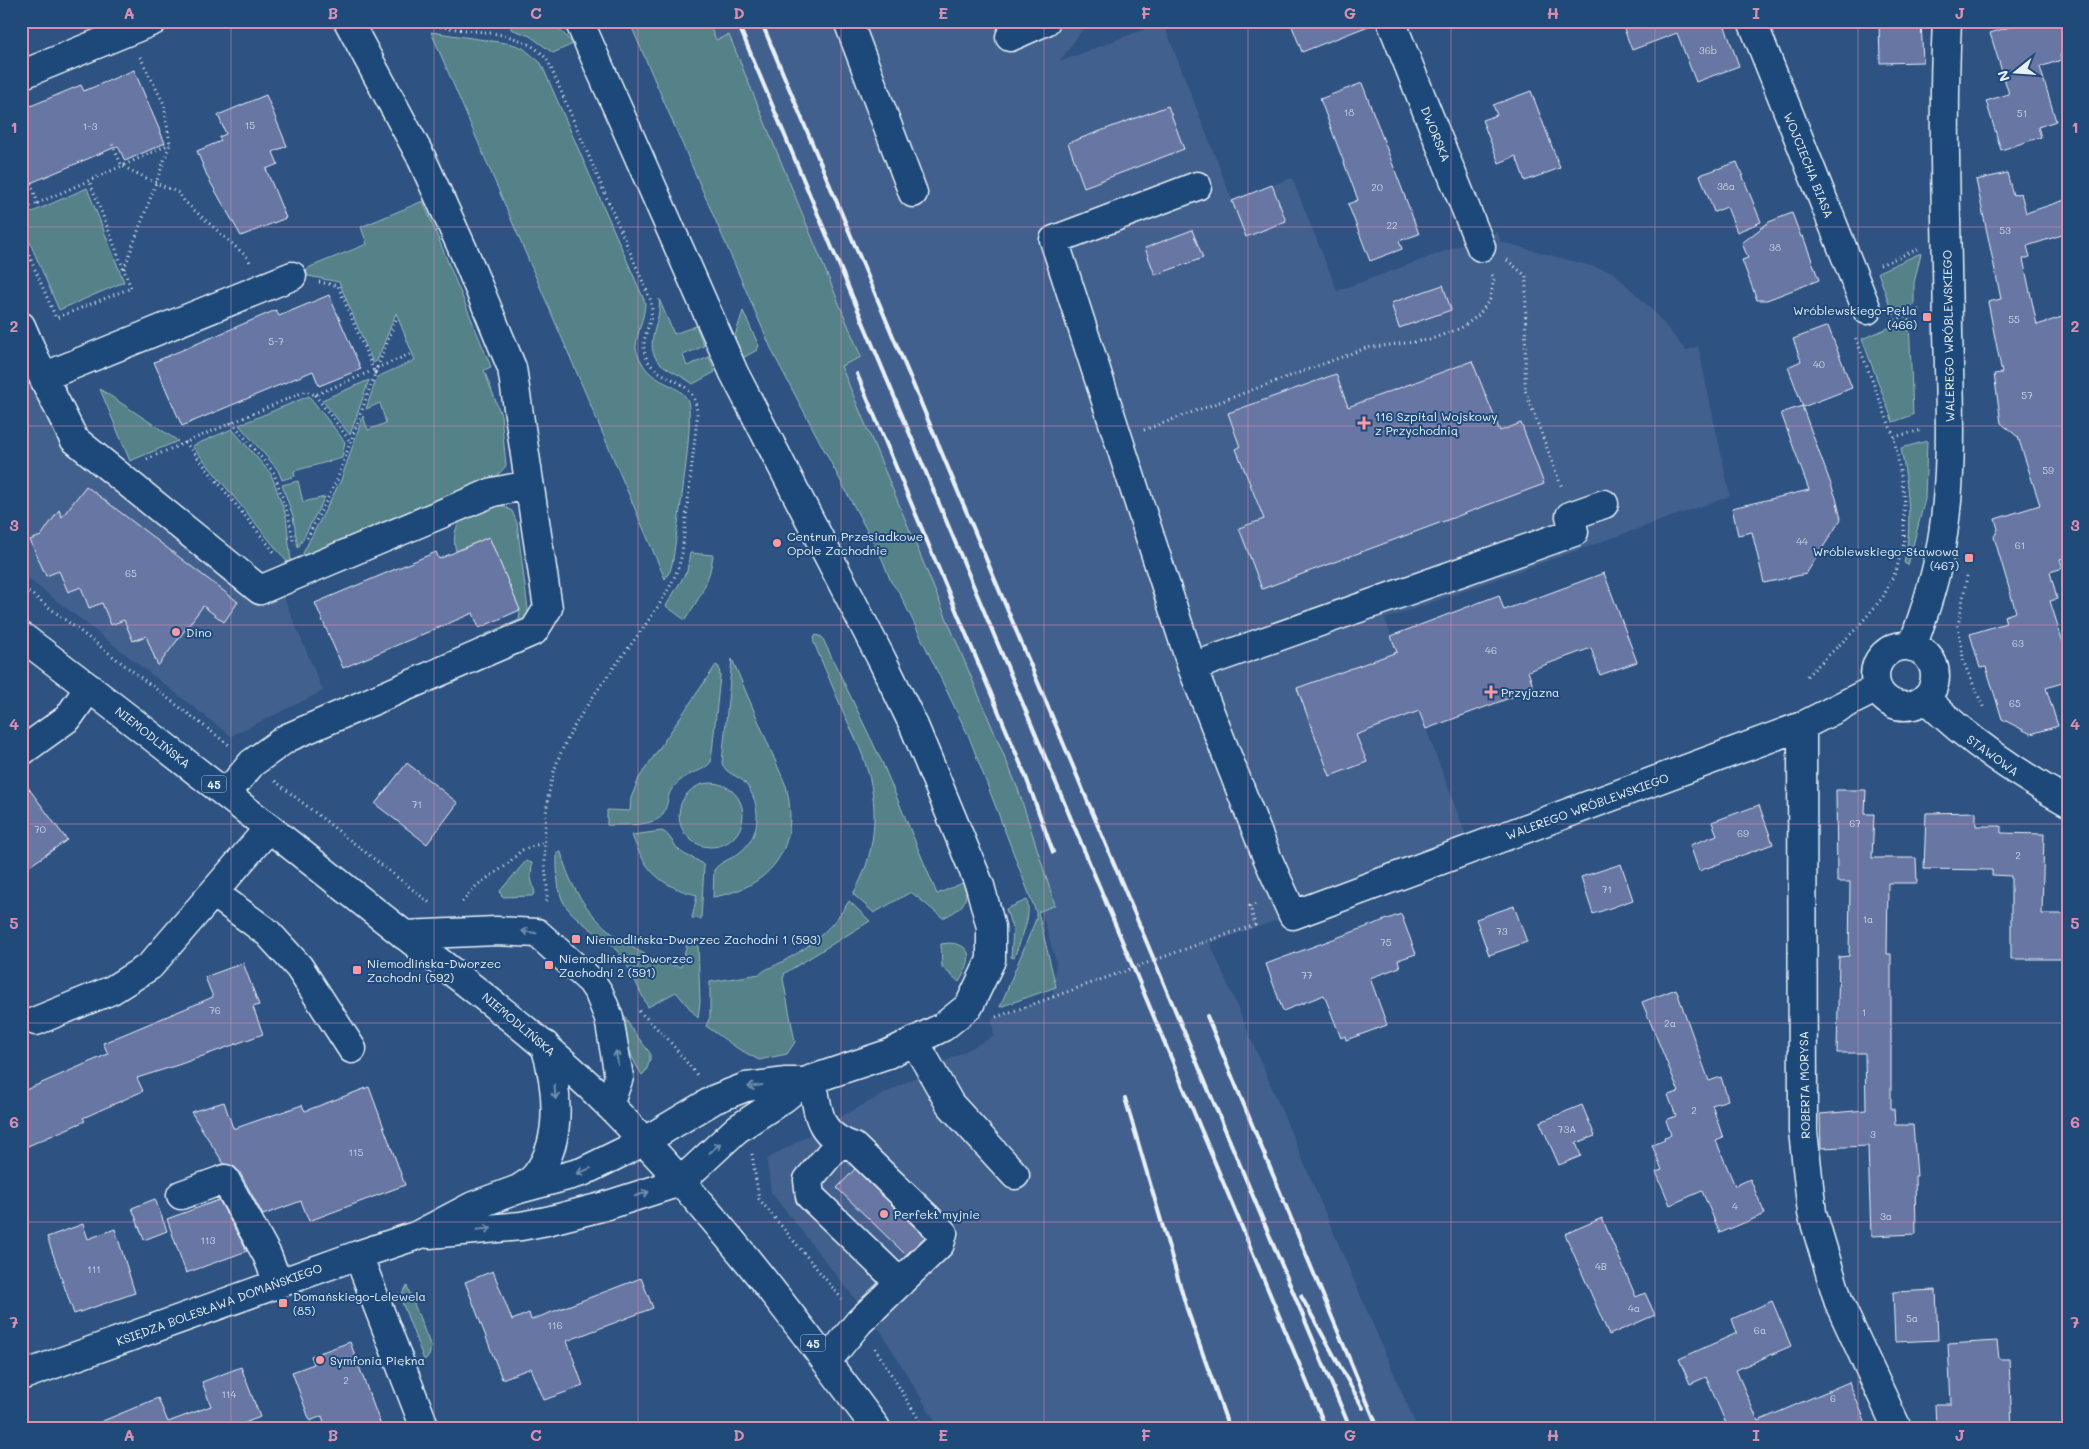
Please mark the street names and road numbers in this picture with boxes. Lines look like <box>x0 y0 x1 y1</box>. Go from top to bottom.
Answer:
street label: DWORSKA <box>1418 104 1454 164</box>
street label: WOJCIECHA BIASA <box>1780 110 1838 220</box>
street label: WALEREGO WRÓBLEWSKIEGO <box>1938 250 1958 422</box>
street label: NIEMODLIŃSKA <box>112 703 194 771</box>
street label: STAWOWA <box>1964 731 2022 779</box>
street label: WALEREGO WRÓBLEWSKIEGO <box>1503 769 1671 843</box>
road number: 45 <box>202 776 226 792</box>
street label: NIEMODLIŃSKA <box>479 989 559 1059</box>
street label: ROBERTA MORYSA <box>1795 1031 1813 1139</box>
street label: KSIĘDZA BOLESŁAWA DOMAŃSKIEGO <box>114 1259 324 1349</box>
road number: 45 <box>800 1335 826 1352</box>

